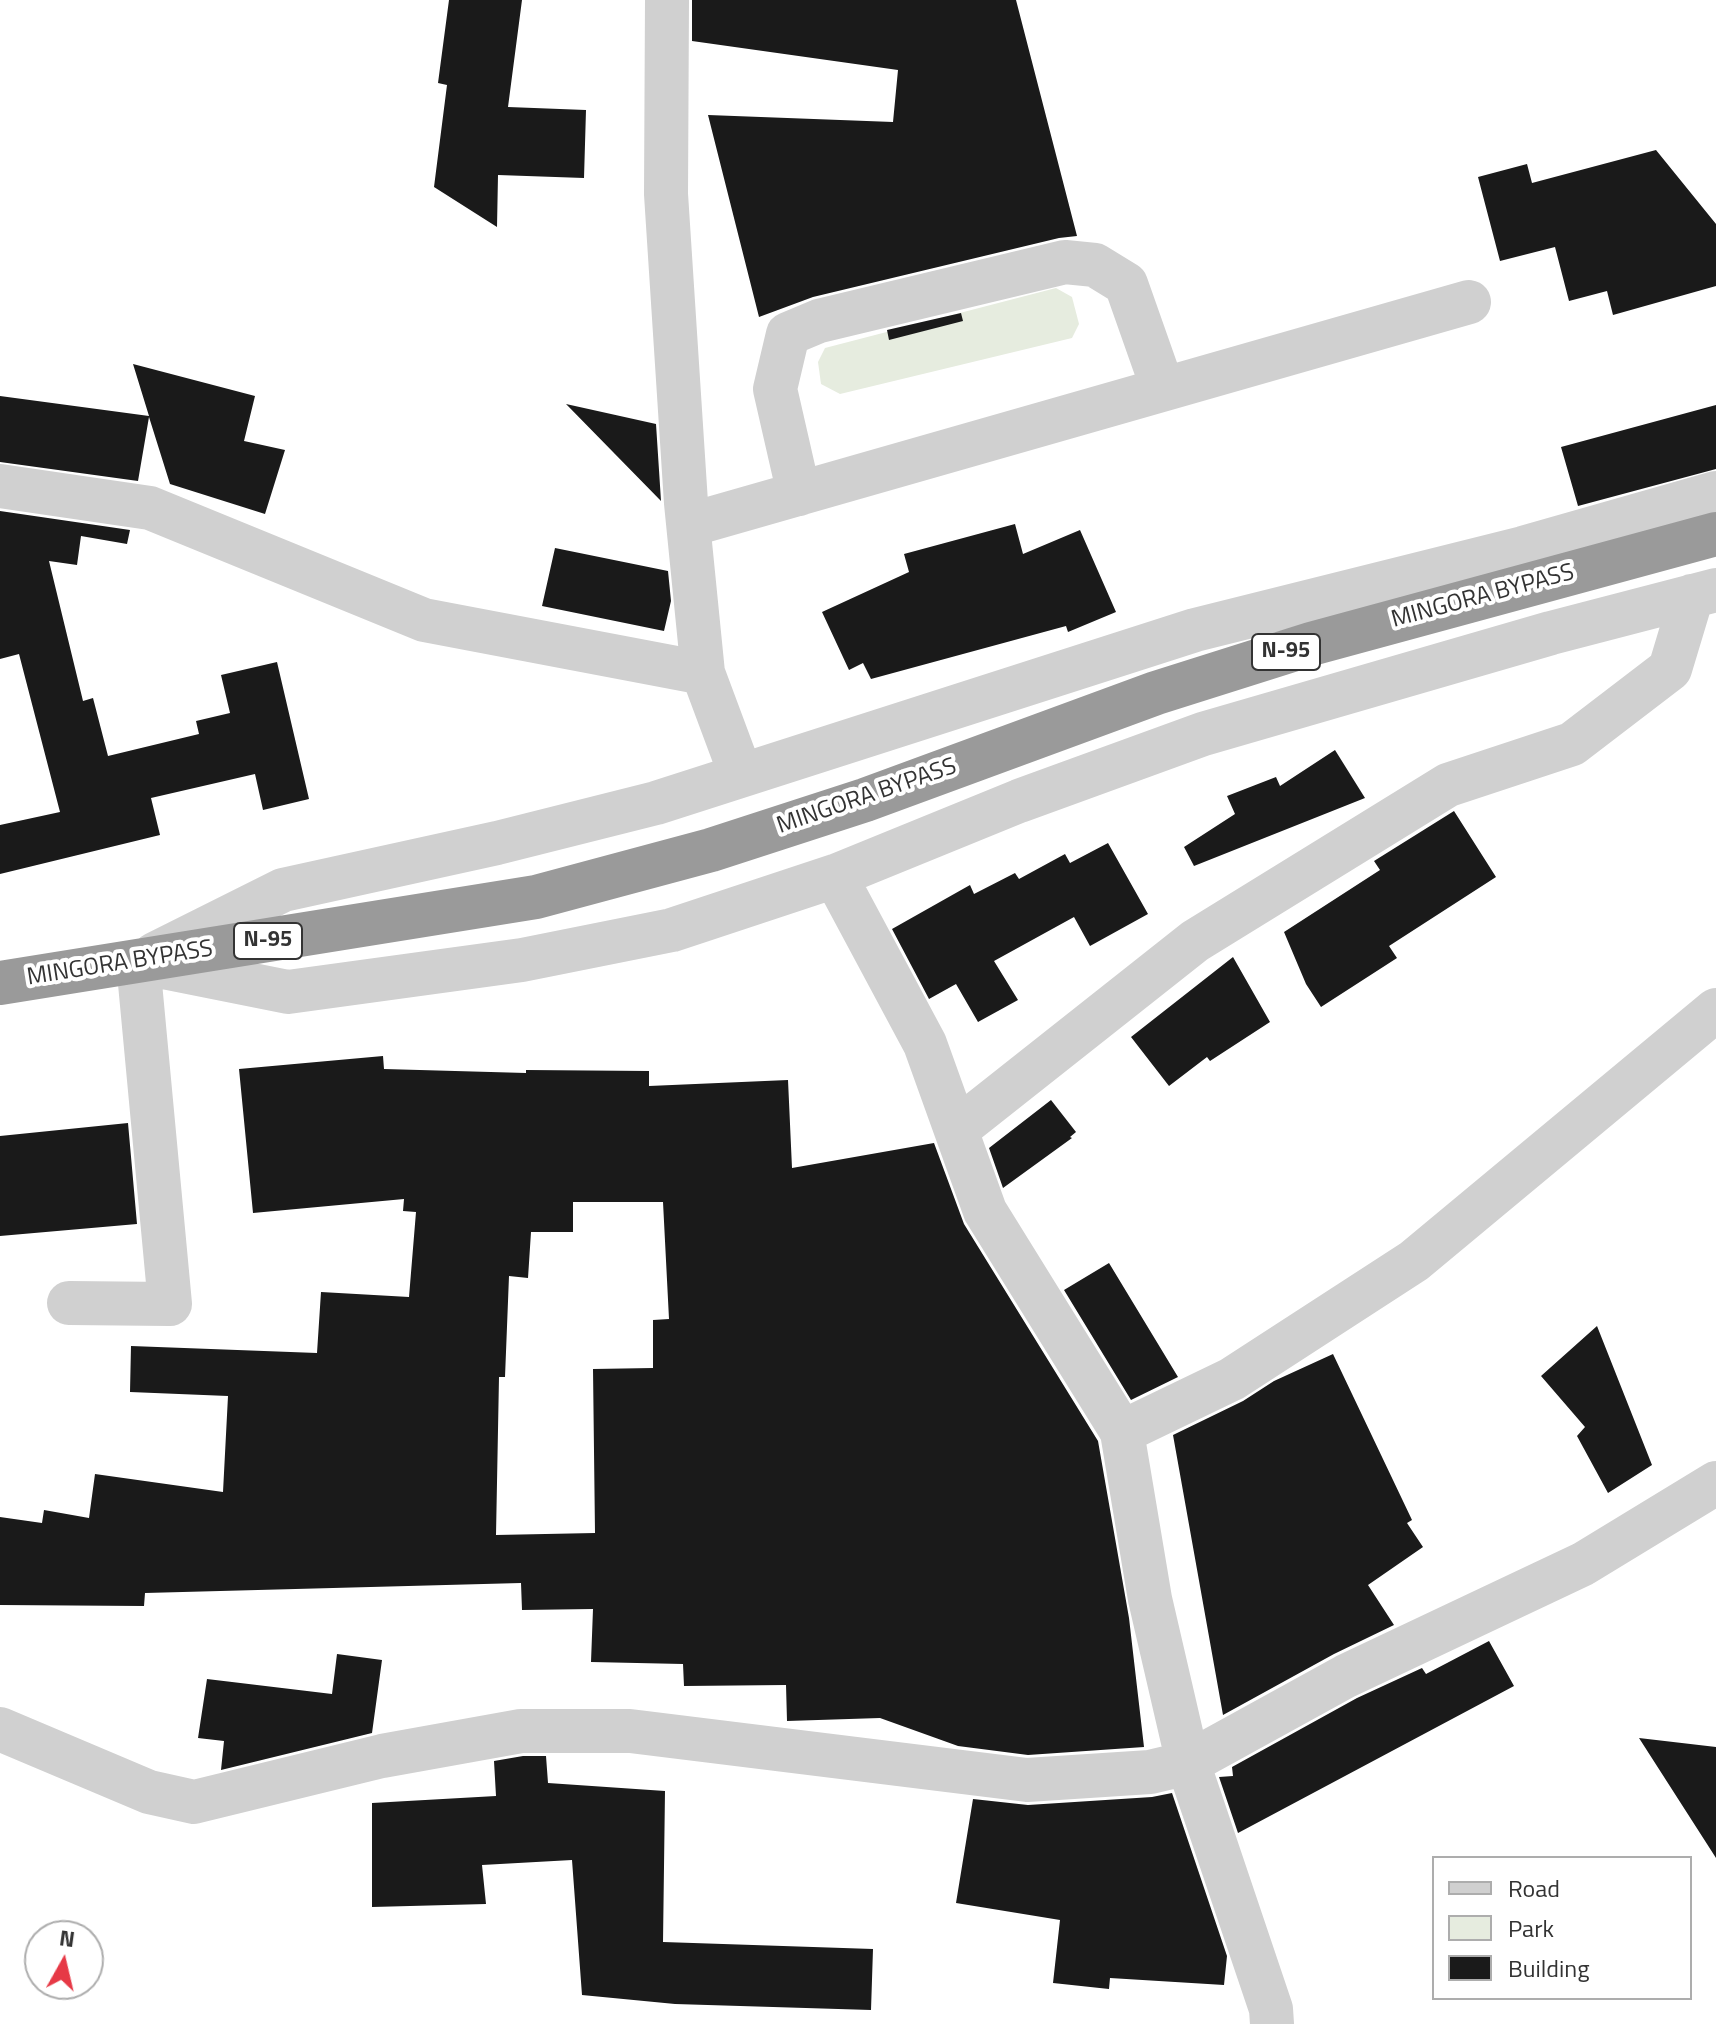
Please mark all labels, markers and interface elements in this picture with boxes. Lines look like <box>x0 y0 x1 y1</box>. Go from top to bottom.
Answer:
street label: MINGORA BYPASS <box>1389 559 1577 635</box>
road number: N-95 <box>1252 634 1320 670</box>
street label: MINGORA BYPASS <box>774 753 960 841</box>
road number: N-95 <box>234 923 302 959</box>
street label: MINGORA BYPASS <box>25 935 215 993</box>
legend <box>1432 1856 1692 2000</box>
text: Road <box>1508 1870 1560 1906</box>
text: Park <box>1508 1910 1554 1946</box>
north arrow <box>24 1920 104 2000</box>
text: N <box>57 1920 77 1956</box>
text: Building <box>1508 1950 1590 1986</box>

